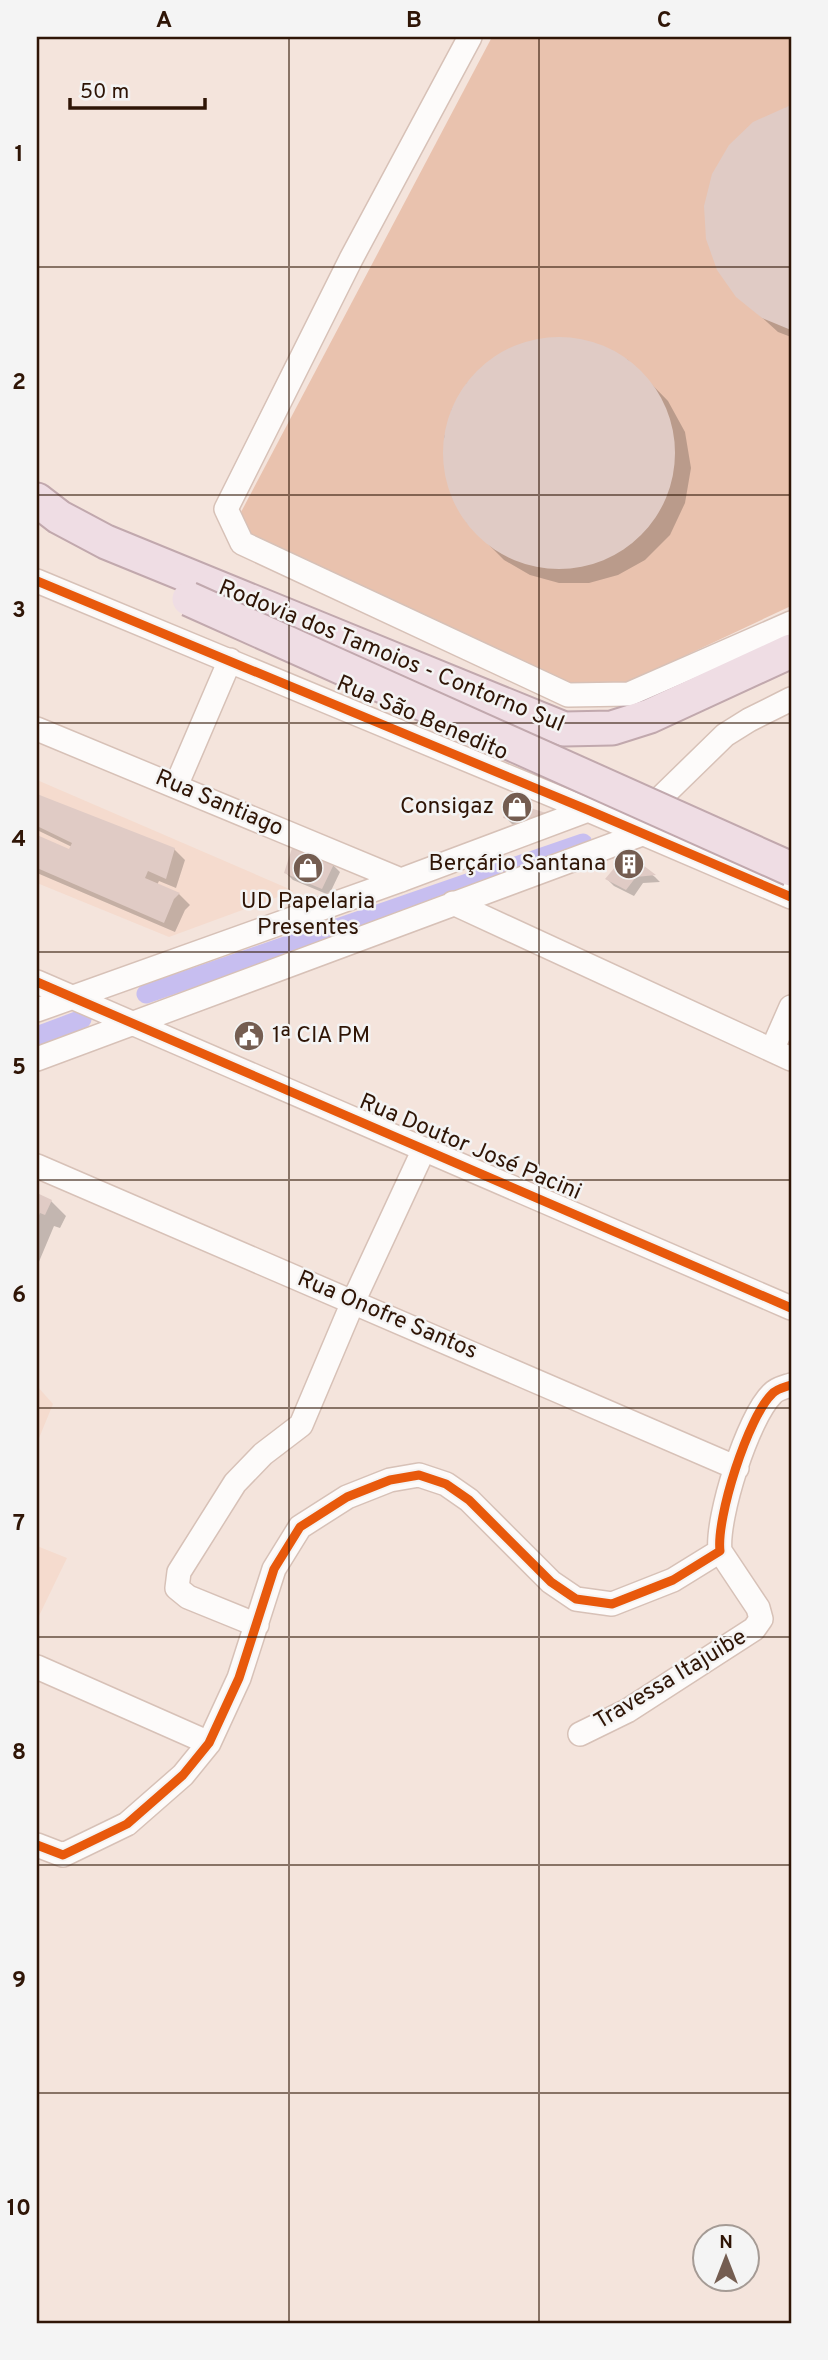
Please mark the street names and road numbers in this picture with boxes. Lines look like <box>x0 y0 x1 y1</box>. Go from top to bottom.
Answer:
street label: Rodovia dos Tamoios - Contorno Sul <box>214 574 568 740</box>
street label: Rua São Benedito <box>332 670 512 768</box>
street label: Rua Santiago <box>150 764 288 844</box>
street label: Rua Doutor José Pacini <box>355 1088 585 1208</box>
street label: Rua Onofre Santos <box>293 1265 481 1367</box>
street label: Travessa Itajuibe <box>590 1623 752 1737</box>

